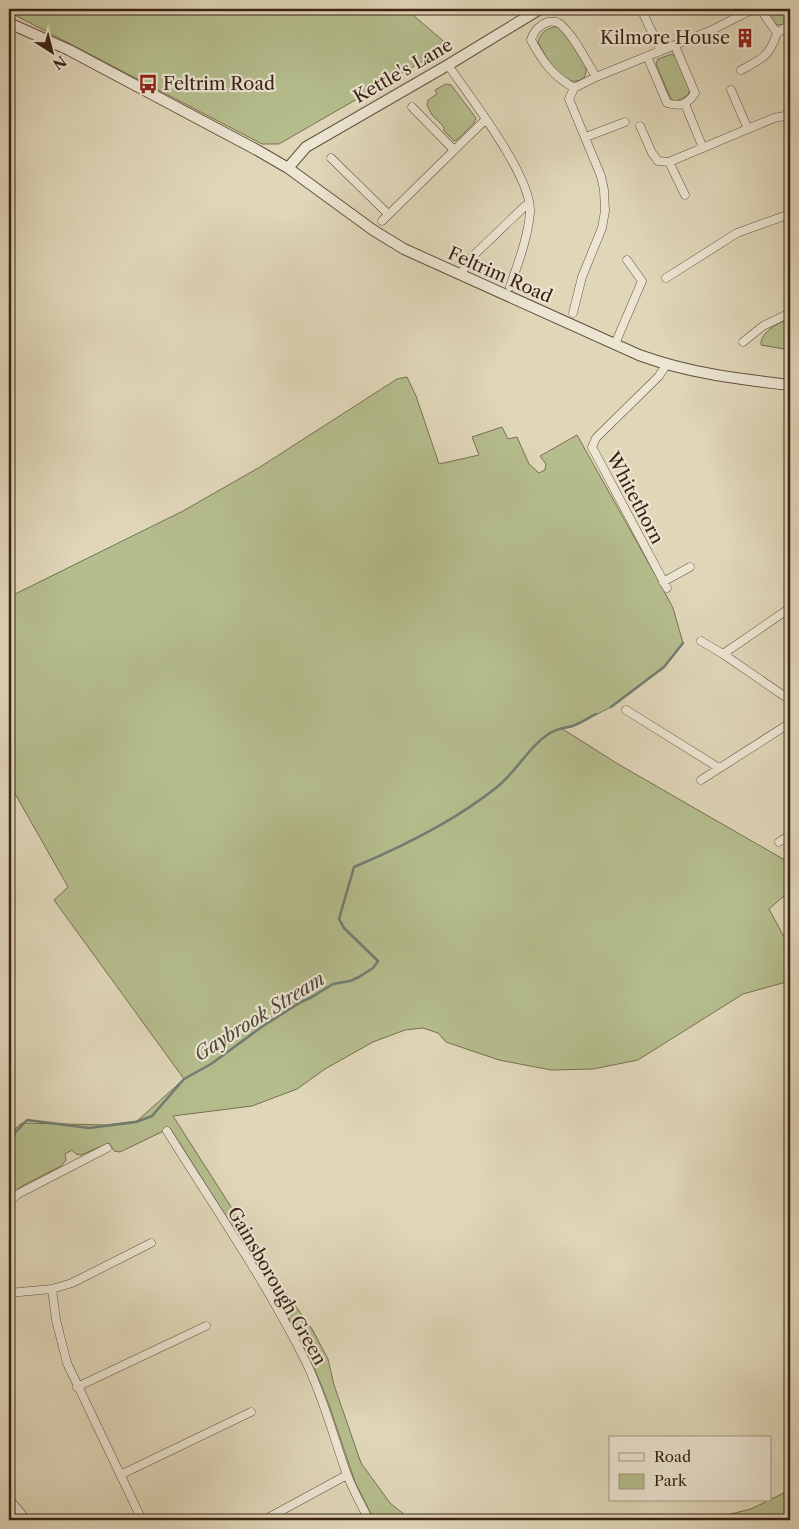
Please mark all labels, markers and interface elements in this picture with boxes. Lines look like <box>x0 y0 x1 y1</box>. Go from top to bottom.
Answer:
place label: Kilmore House <box>600 27 730 49</box>
building icon: Kilmore House <box>734 27 756 49</box>
north arrow <box>28 28 78 78</box>
street label: Kettle's Lane <box>350 34 456 108</box>
text: N <box>49 52 70 73</box>
bus stop icon: Feltrim Road <box>137 73 159 95</box>
place label: Feltrim Road <box>163 73 275 95</box>
street label: Feltrim Road <box>444 242 556 308</box>
street label: Whitethorn <box>601 447 668 548</box>
water label: Gaybrook Stream <box>190 967 329 1066</box>
street label: Gainsborough Green <box>223 1203 331 1369</box>
legend <box>609 1436 772 1502</box>
text: Road <box>654 1447 691 1466</box>
text: Park <box>654 1471 688 1490</box>

